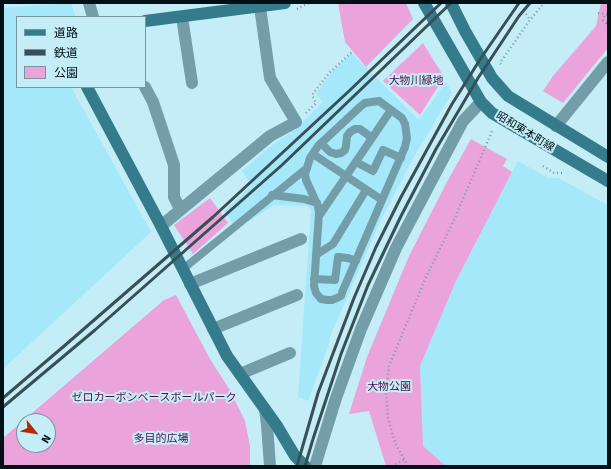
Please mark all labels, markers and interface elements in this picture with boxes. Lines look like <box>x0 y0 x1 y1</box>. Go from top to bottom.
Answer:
legend <box>16 16 146 88</box>
text: 道路 <box>54 26 78 41</box>
text: 鉄道 <box>54 46 78 61</box>
text: 公園 <box>54 66 78 81</box>
park label: 大物川緑地 <box>389 74 443 88</box>
street label: 昭和東本町線 <box>493 109 557 155</box>
park label: 大物公園 <box>367 380 411 394</box>
park label: ゼロカーボンベースボールパーク <box>72 391 236 405</box>
north arrow <box>16 413 56 453</box>
text: N <box>38 432 54 445</box>
park label: 多目的広場 <box>134 432 188 446</box>

